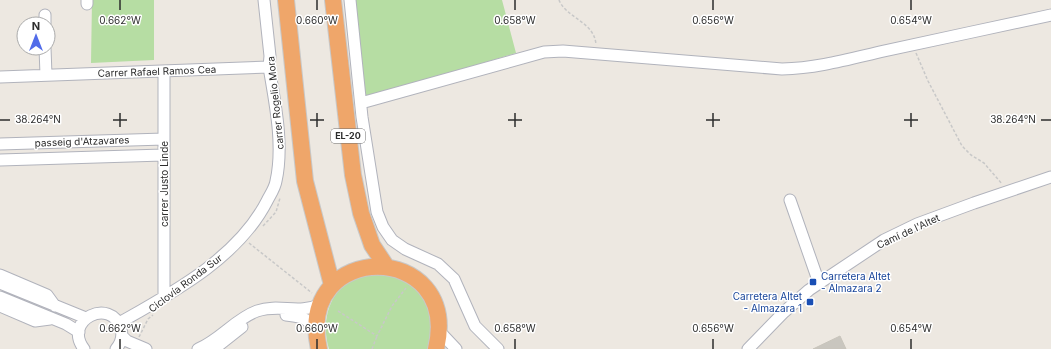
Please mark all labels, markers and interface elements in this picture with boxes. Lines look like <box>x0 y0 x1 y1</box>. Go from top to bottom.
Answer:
text: 0.662°W <box>99 14 141 26</box>
text: 0.660°W <box>296 14 338 26</box>
text: 0.658°W <box>494 14 536 26</box>
text: 0.656°W <box>692 14 734 26</box>
text: 0.654°W <box>890 14 932 26</box>
north arrow <box>16 16 56 56</box>
text: N <box>32 19 40 33</box>
street label: carrer Rogelio Mora <box>264 56 286 150</box>
street label: Carrer Rafael Ramos Cea <box>97 63 217 79</box>
text: 38.264°N <box>15 113 61 125</box>
text: 38.264°N <box>990 113 1036 125</box>
road number: EL-20 <box>331 129 365 143</box>
street label: passeig d'Atzavares <box>34 133 130 149</box>
street label: carrer Justo Linde <box>158 141 170 227</box>
street label: Camí de l'Altet <box>875 211 942 251</box>
street label: Ciclovía Ronda Sur <box>146 251 224 315</box>
place label: Carretera Altet - Almazara 2 <box>821 270 891 294</box>
marker: Carretera Altet - Almazara 2 <box>808 277 818 287</box>
place label: Carretera Altet - Almazara 1 <box>733 290 803 314</box>
marker: Carretera Altet - Almazara 1 <box>805 297 815 307</box>
text: 0.662°W <box>99 322 141 334</box>
text: 0.660°W <box>296 322 338 334</box>
text: 0.658°W <box>494 322 536 334</box>
text: 0.656°W <box>692 322 734 334</box>
text: 0.654°W <box>890 322 932 334</box>

